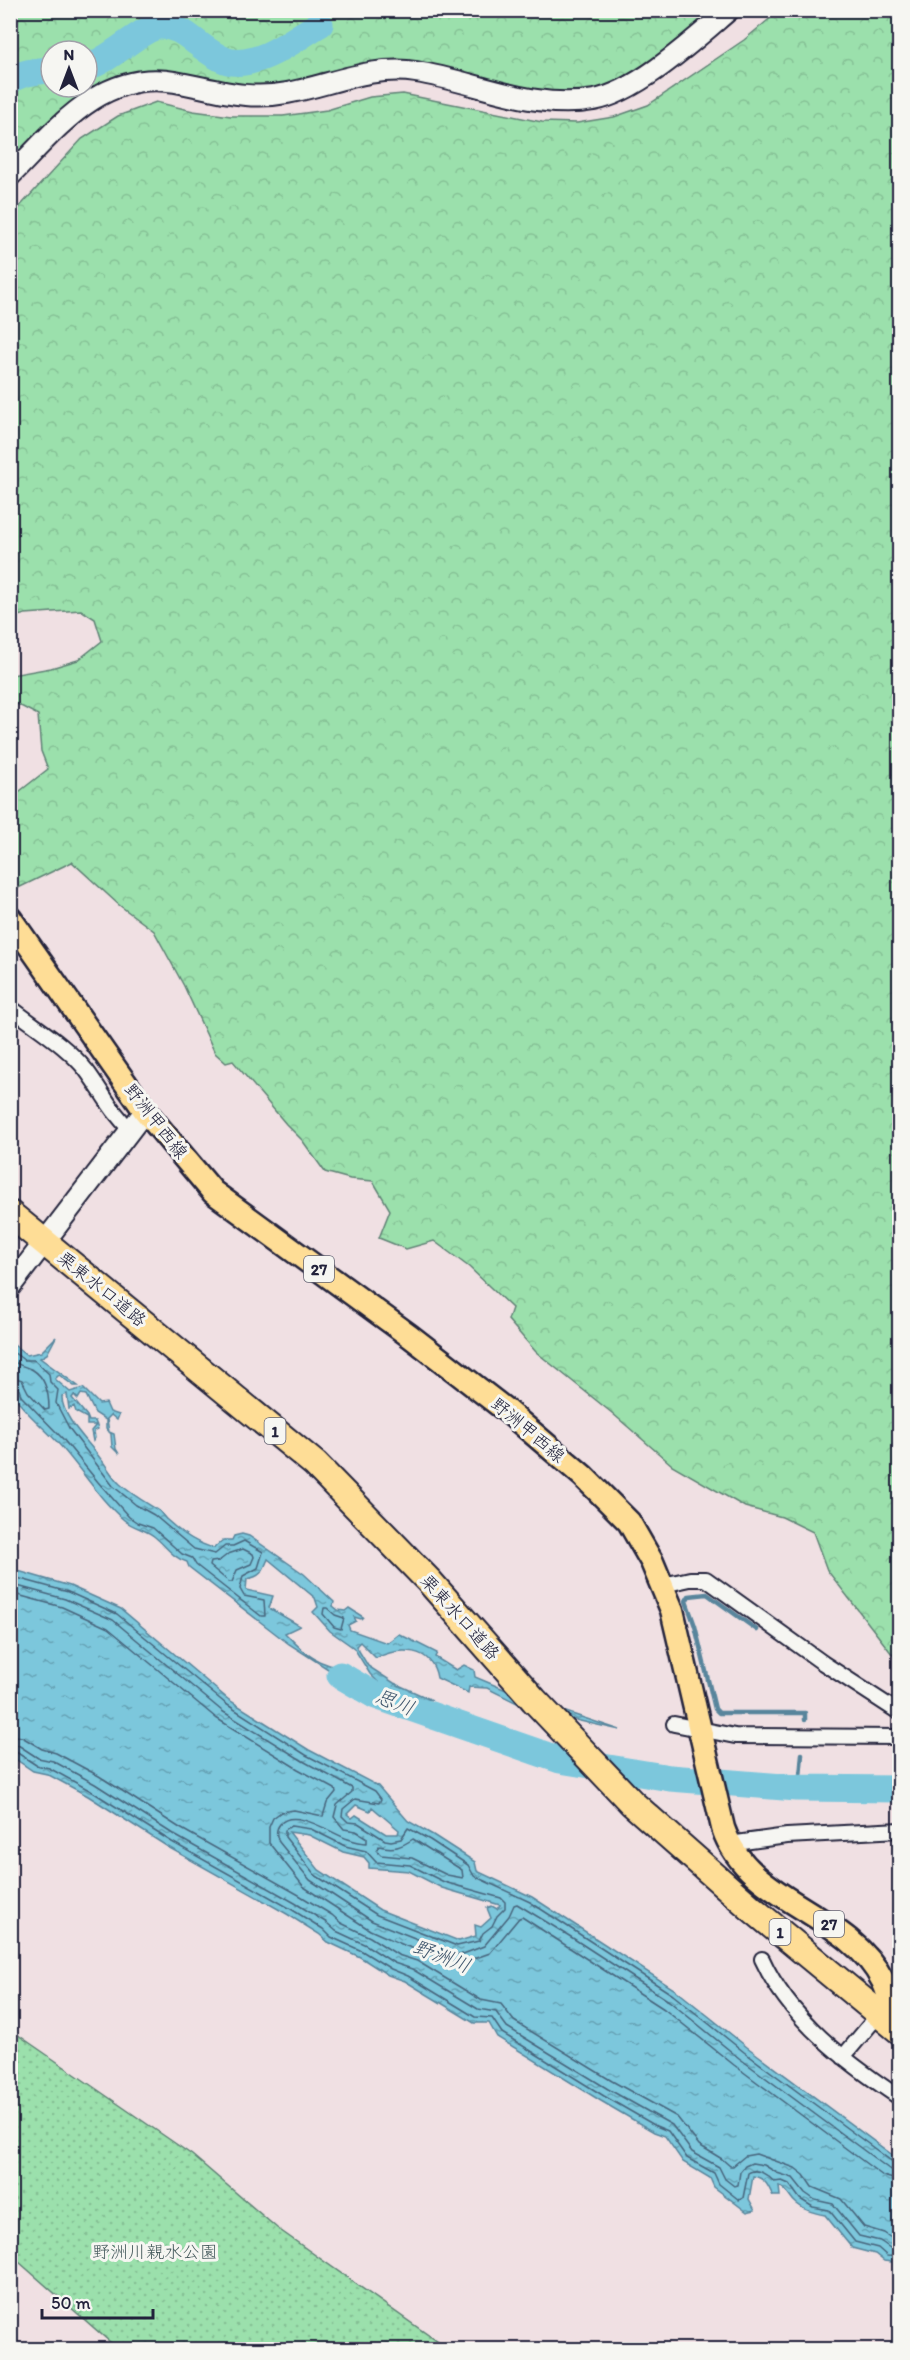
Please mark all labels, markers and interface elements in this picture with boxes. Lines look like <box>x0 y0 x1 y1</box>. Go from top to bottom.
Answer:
north arrow <box>39 39 99 99</box>
text: N <box>64 45 74 64</box>
street label: 野洲甲西線 <box>120 1079 192 1163</box>
street label: 栗東水口道路 <box>53 1246 151 1332</box>
road number: 27 <box>304 1256 334 1282</box>
street label: 野洲甲西線 <box>486 1393 570 1467</box>
road number: 1 <box>264 1418 286 1444</box>
street label: 栗東水口道路 <box>416 1570 504 1664</box>
water label: 思川 <box>372 1684 418 1720</box>
road number: 27 <box>814 1911 844 1937</box>
road number: 1 <box>770 1919 790 1945</box>
water label: 野洲川 <box>410 1934 474 1978</box>
park label: 野洲川親水公園 <box>92 2241 218 2263</box>
scale bar <box>42 2282 153 2320</box>
text: 50 m <box>51 2292 91 2314</box>

